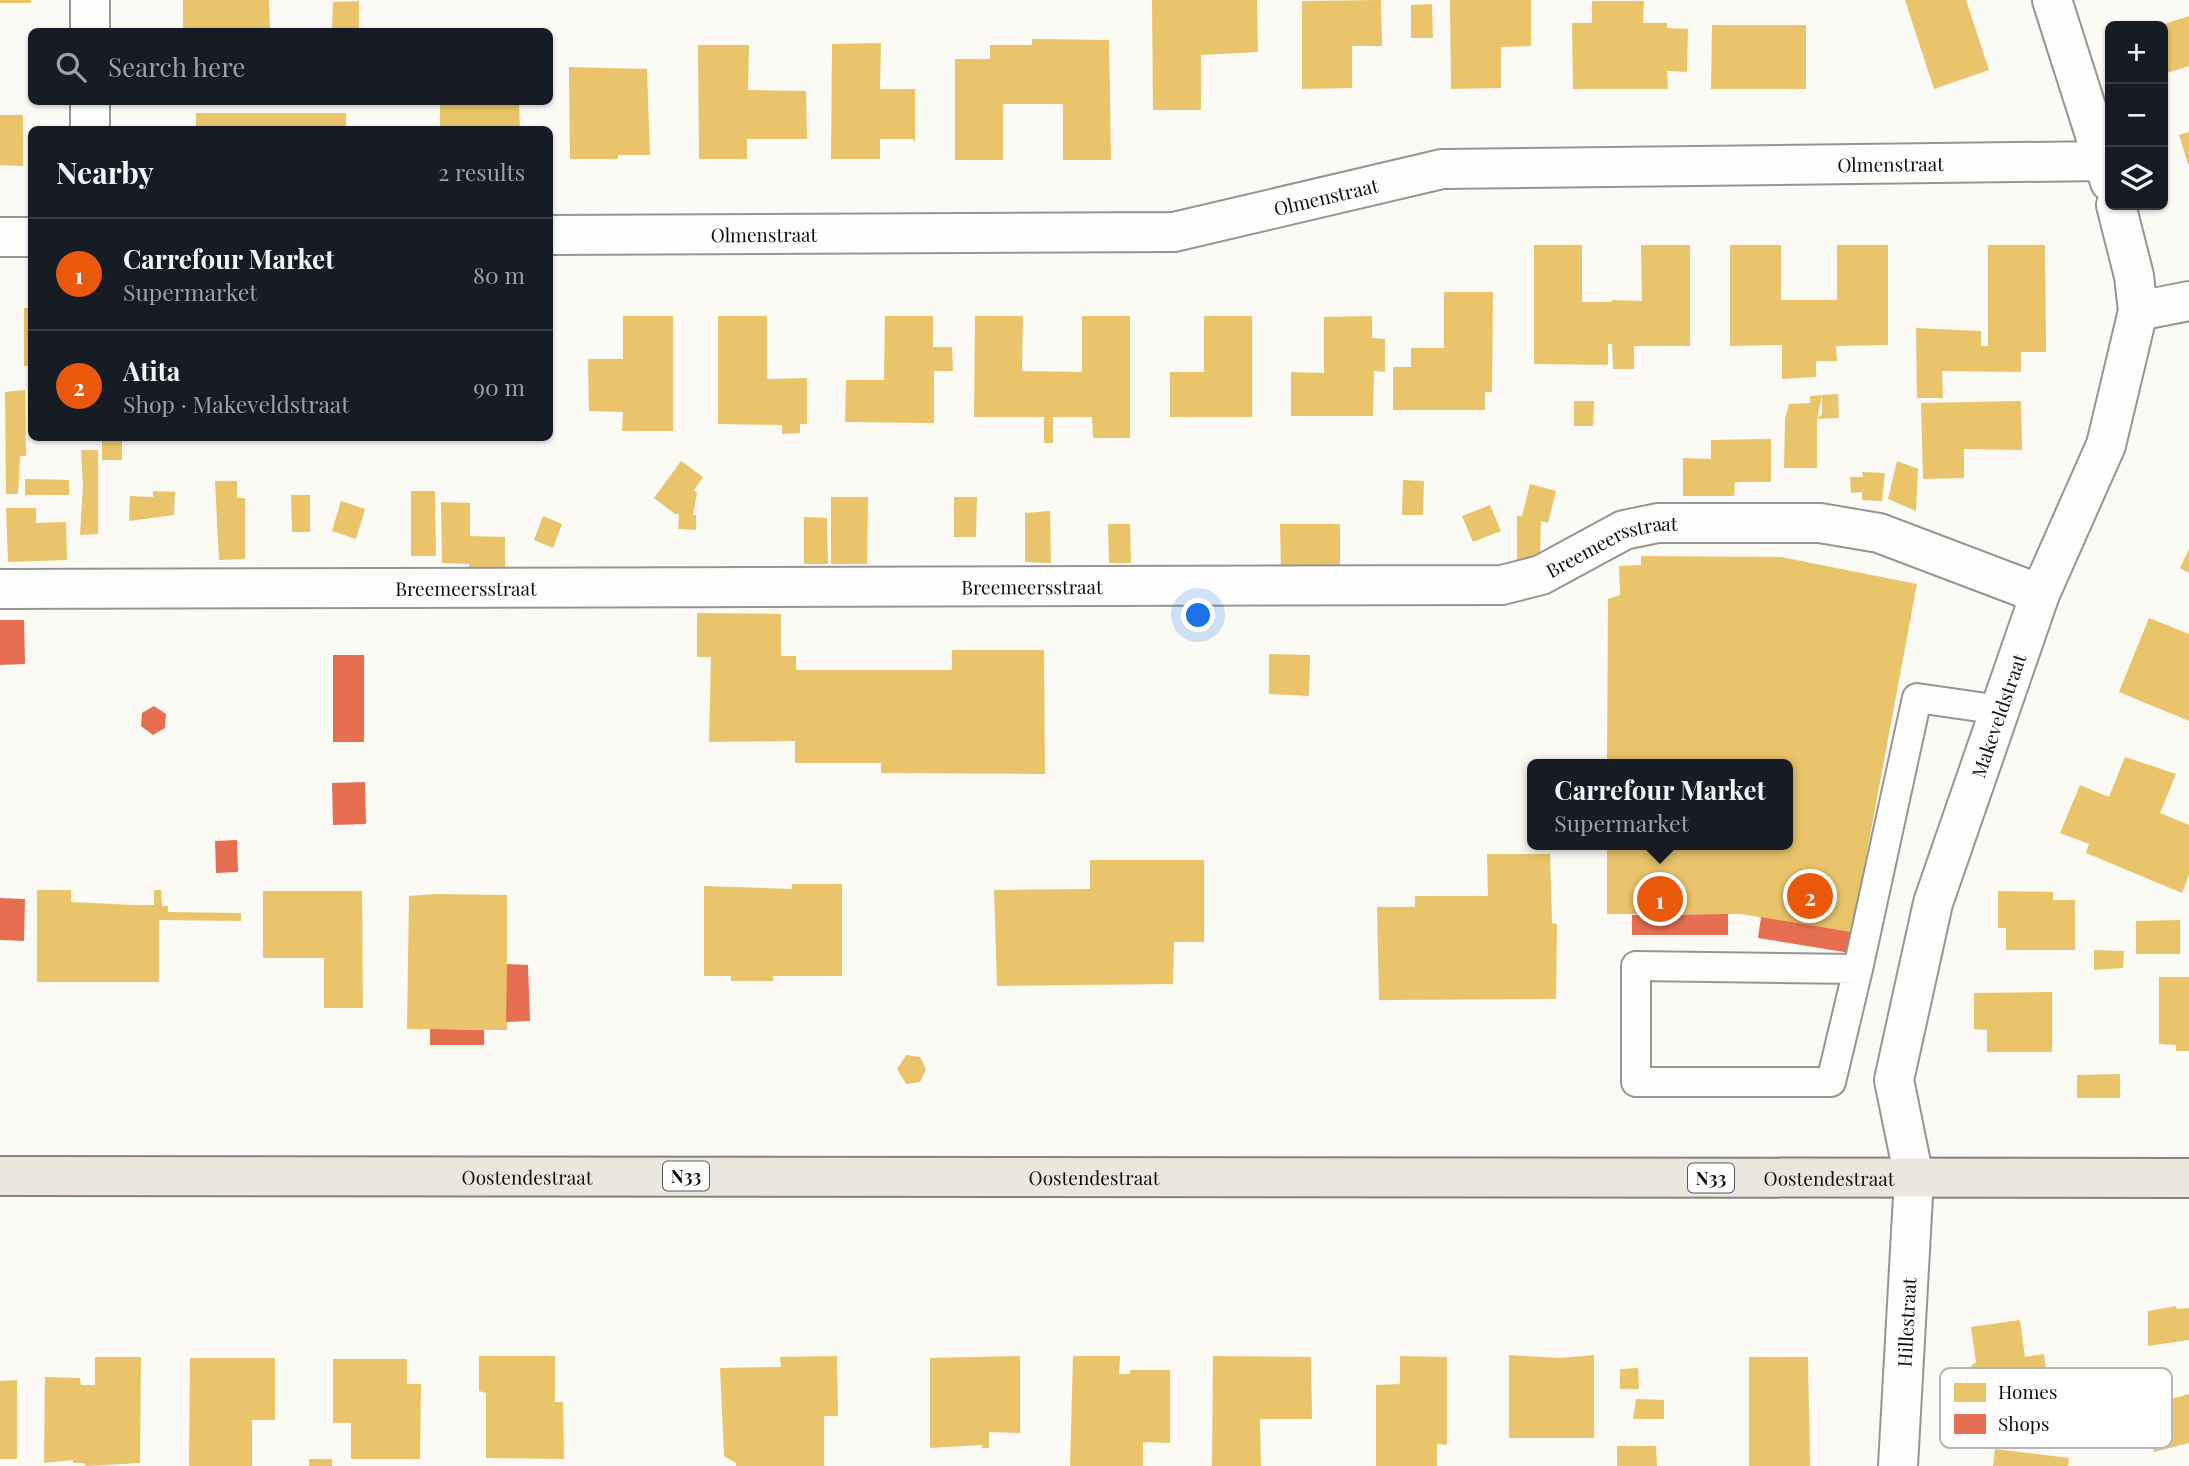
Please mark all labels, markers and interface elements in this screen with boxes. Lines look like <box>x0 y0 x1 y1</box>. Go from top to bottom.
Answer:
map controls <box>2105 21 2168 210</box>
button: + <box>2105 21 2168 84</box>
search box <box>28 28 553 105</box>
icon: search <box>52 48 90 86</box>
text: Search here <box>108 49 245 84</box>
button: − <box>2105 84 2168 147</box>
button: layers <box>2105 147 2168 210</box>
street label: Olmenstraat <box>1837 150 1944 177</box>
text: Nearby <box>56 152 154 192</box>
text: 2 results <box>438 156 525 187</box>
street label: Olmenstraat <box>1271 171 1381 221</box>
street label: Olmenstraat <box>711 221 818 247</box>
text: Carrefour Market <box>123 241 334 276</box>
text: 1 <box>75 259 83 290</box>
text: 80 m <box>473 259 525 290</box>
text: Supermarket <box>123 276 257 307</box>
text: Atita <box>123 353 180 388</box>
text: 2 <box>73 371 85 402</box>
text: 90 m <box>473 371 525 402</box>
text: Shop · Makeveldstraat <box>123 388 349 419</box>
street label: Breemeersstraat <box>1541 510 1678 583</box>
street label: Breemeersstraat <box>961 573 1103 599</box>
street label: Breemeersstraat <box>395 575 537 601</box>
your location <box>1181 598 1215 632</box>
street label: Makeveldstraat <box>1964 650 2031 781</box>
popup <box>1527 759 1793 850</box>
text: Carrefour Market <box>1554 772 1766 807</box>
text: Supermarket <box>1554 807 1689 838</box>
pin: 2 <box>1787 870 1833 922</box>
pin: 1 <box>1637 873 1683 925</box>
road number: N33 <box>663 1162 709 1190</box>
street label: Oostendestraat <box>462 1163 593 1190</box>
road number: N33 <box>1688 1163 1734 1192</box>
street label: Oostendestraat <box>1029 1164 1160 1190</box>
street label: Oostendestraat <box>1764 1165 1895 1191</box>
street label: Hillestraat <box>1891 1276 1921 1368</box>
legend <box>1940 1368 2172 1448</box>
text: Homes <box>1998 1378 2057 1404</box>
text: Shops <box>1998 1410 2049 1436</box>

